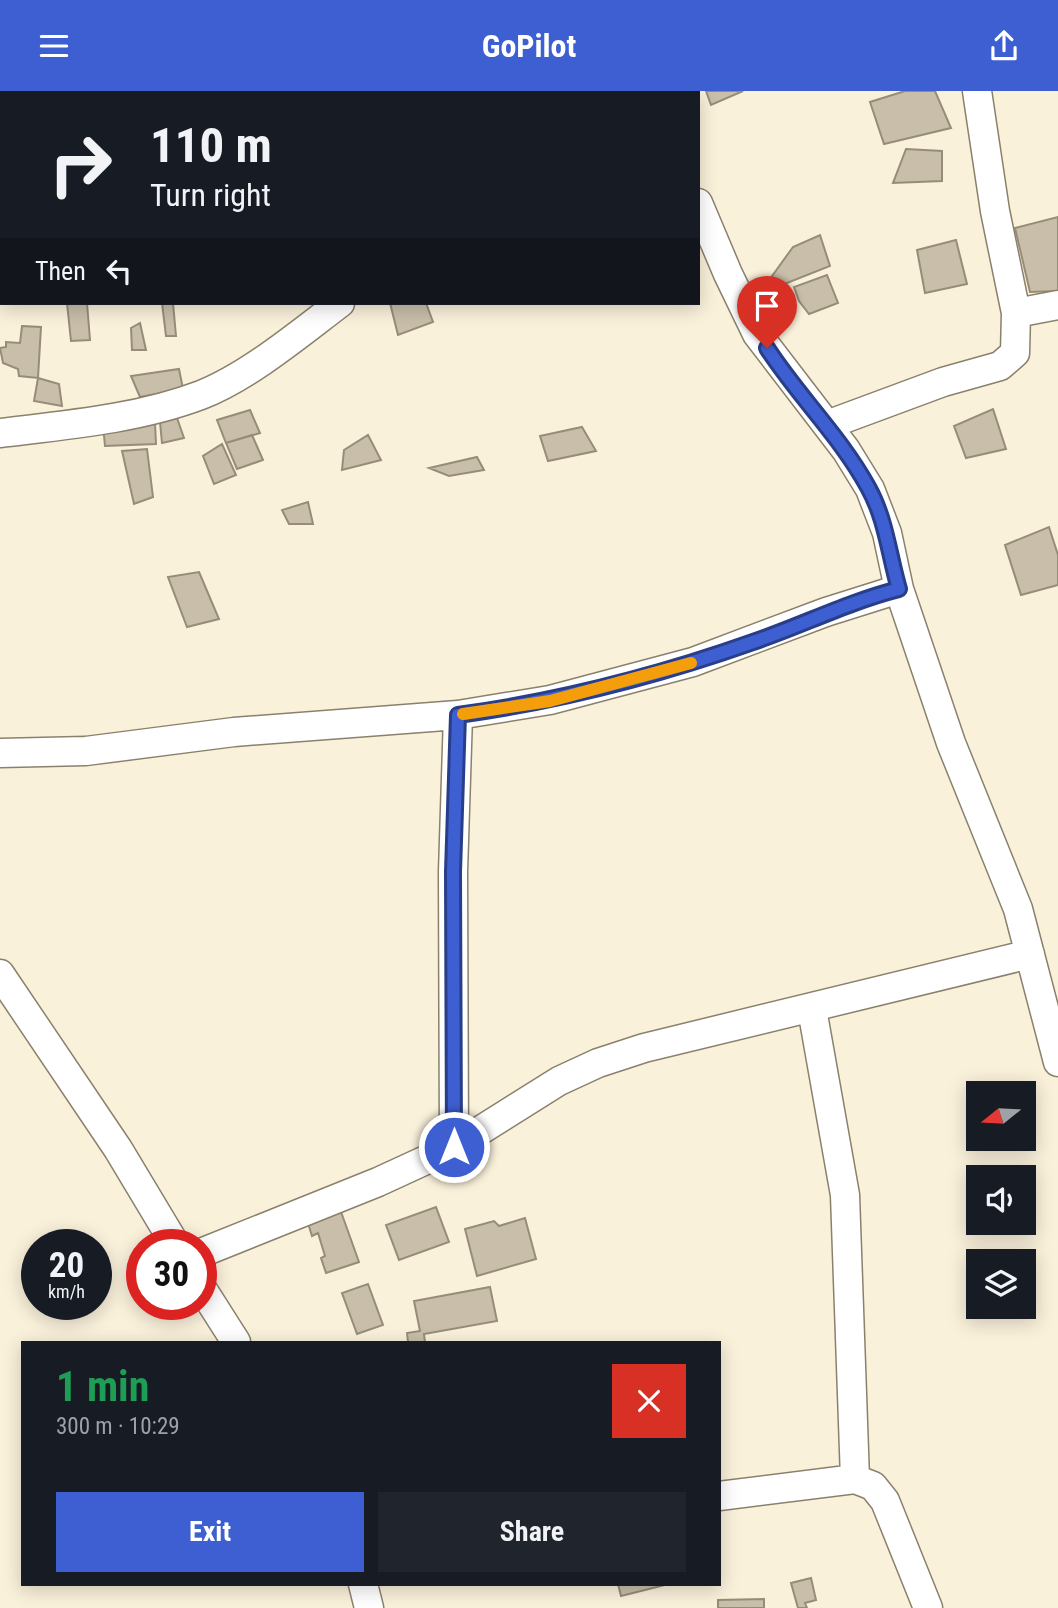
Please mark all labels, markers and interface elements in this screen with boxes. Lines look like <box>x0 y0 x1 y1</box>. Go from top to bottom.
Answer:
icon: menu <box>35 27 73 65</box>
text: GoPilot <box>482 27 576 65</box>
icon: share <box>985 27 1023 65</box>
text: 110 m <box>150 117 272 174</box>
icon: right <box>35 119 126 210</box>
text: Turn right <box>150 176 271 214</box>
icon: left <box>100 252 138 290</box>
text: Then <box>35 256 86 286</box>
pin <box>737 276 797 348</box>
icon: arrive <box>748 287 786 325</box>
north arrow <box>966 1081 1036 1151</box>
map controls <box>966 1081 1036 1319</box>
position arrow <box>417 1110 491 1184</box>
button: sound <box>966 1165 1036 1235</box>
speed limit sign: 30 <box>126 1229 217 1320</box>
text: 20 <box>49 1245 84 1286</box>
button: layers <box>966 1249 1036 1319</box>
text: km/h <box>48 1281 85 1302</box>
text: 1 min <box>56 1362 149 1411</box>
button: close <box>612 1364 686 1438</box>
text: 300 m · 10:29 <box>56 1413 180 1440</box>
button: Exit <box>56 1492 364 1572</box>
button: Share <box>378 1492 686 1572</box>

